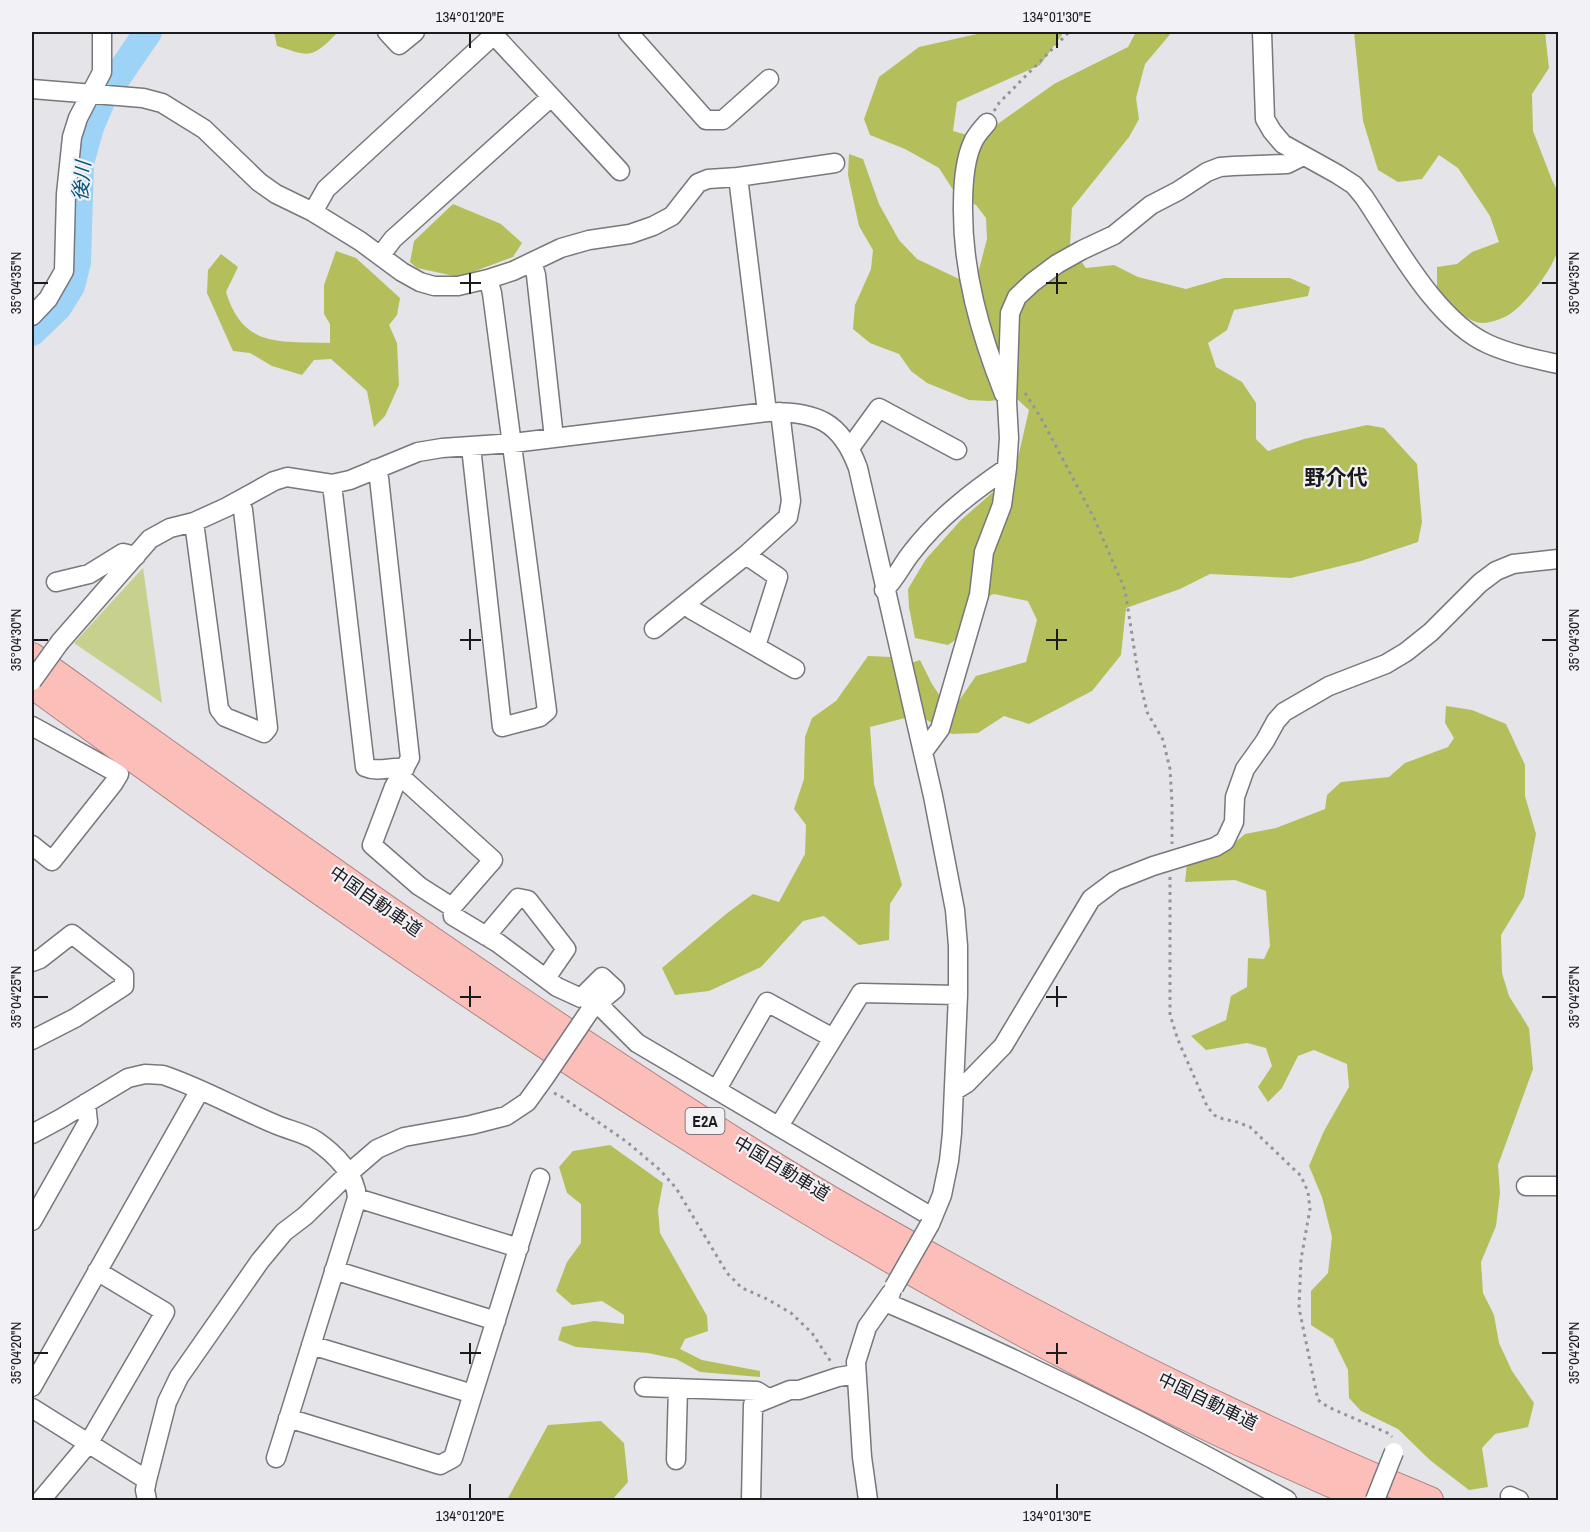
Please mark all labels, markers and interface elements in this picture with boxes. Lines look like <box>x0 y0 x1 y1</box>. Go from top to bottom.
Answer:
text: 134°01'20"E <box>436 6 504 27</box>
text: 134°01'30"E <box>1023 6 1091 27</box>
water label: 後川 <box>66 158 96 202</box>
text: 35°04'35"N <box>5 252 26 314</box>
text: 35°04'35"N <box>1563 252 1584 314</box>
district label: 野介代 <box>1305 463 1368 492</box>
text: 35°04'30"N <box>5 609 26 671</box>
text: 35°04'30"N <box>1563 609 1584 671</box>
street label: 中国自動車道 <box>325 860 427 942</box>
text: 35°04'25"N <box>5 966 26 1028</box>
text: 35°04'25"N <box>1563 966 1584 1028</box>
road number: E2A <box>686 1108 724 1134</box>
street label: 中国自動車道 <box>729 1129 835 1207</box>
text: 35°04'20"N <box>5 1322 26 1384</box>
text: 35°04'20"N <box>1563 1322 1584 1384</box>
street label: 中国自動車道 <box>1154 1366 1262 1436</box>
text: 134°01'20"E <box>436 1505 504 1526</box>
text: 134°01'30"E <box>1023 1505 1091 1526</box>

